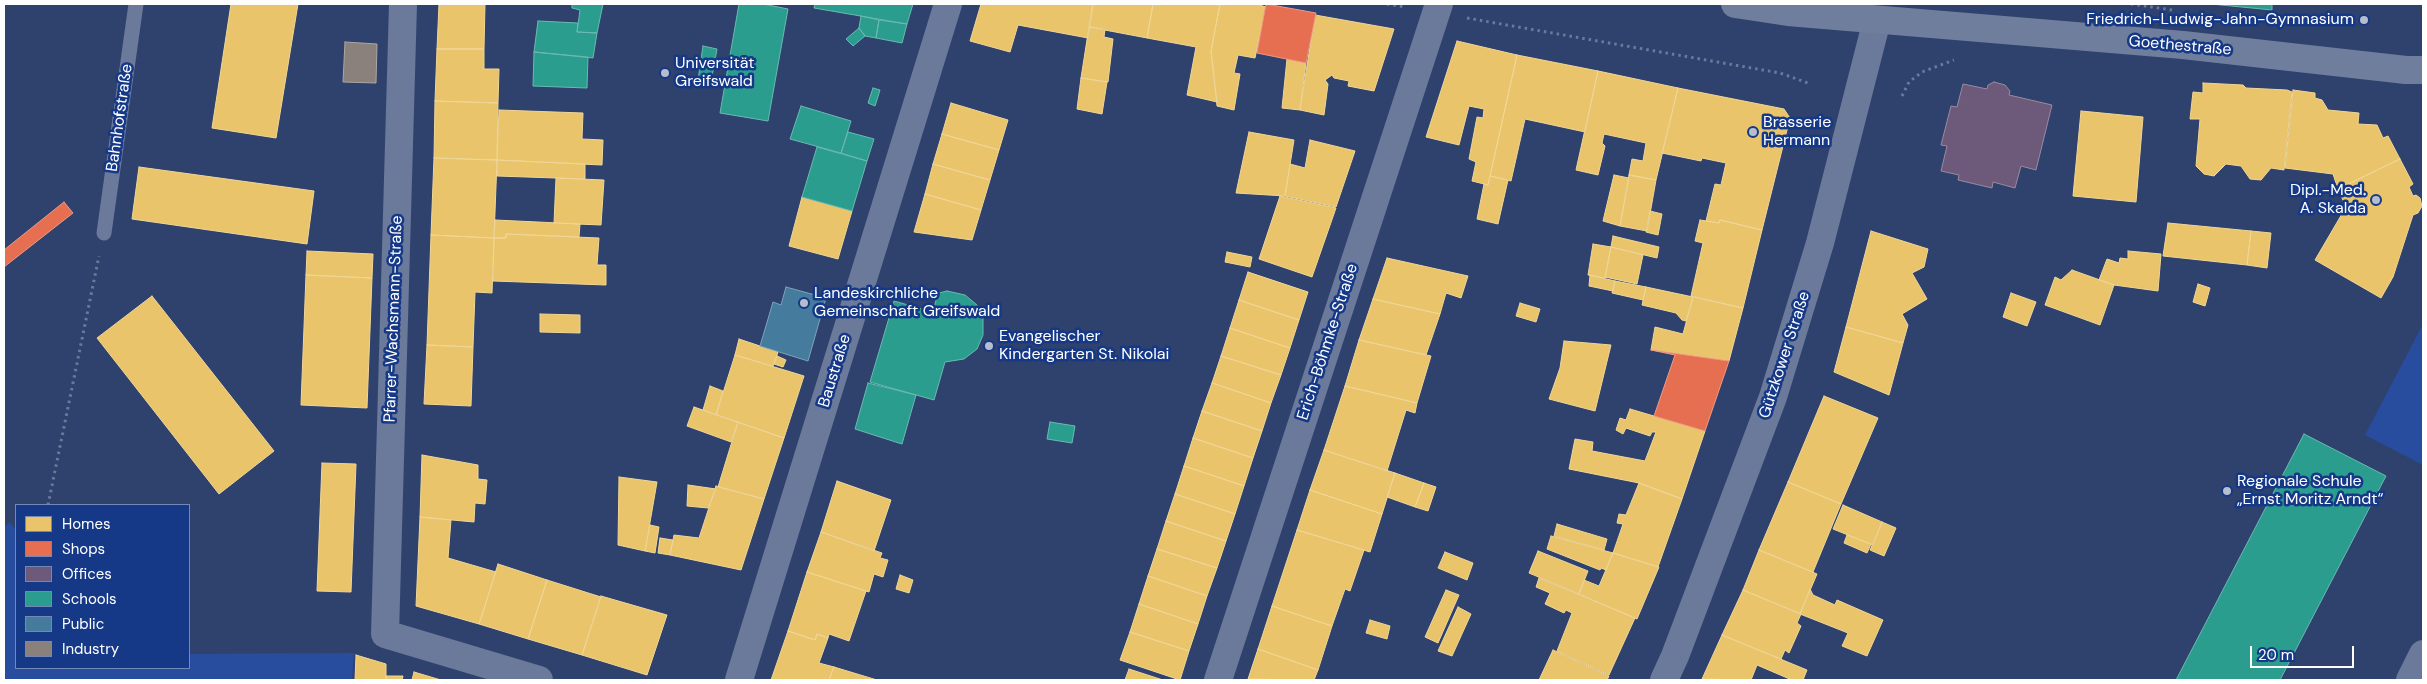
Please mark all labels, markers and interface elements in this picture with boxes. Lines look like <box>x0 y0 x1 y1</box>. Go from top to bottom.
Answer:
place label: Friedrich-Ludwig-Jahn-Gymnasium <box>2086 10 2354 30</box>
marker: Friedrich-Ludwig-Jahn-Gymnasium <box>2358 14 2370 26</box>
street label: Goethestraße <box>2128 32 2232 60</box>
place label: Universität Greifswald <box>675 54 754 92</box>
street label: Bahnhofstraße <box>103 63 137 173</box>
marker: Universität Greifswald <box>659 67 671 79</box>
place label: Brasserie Hermann <box>1763 113 1831 151</box>
marker: Brasserie Hermann <box>1747 126 1759 138</box>
place label: Dipl.-Med. A. Skalda <box>2290 181 2366 219</box>
marker: Dipl.-Med. A. Skalda <box>2370 194 2382 206</box>
street label: Pfarrer-Wachsmann-Straße <box>381 215 407 423</box>
street label: Erich-Böhmke-Straße <box>1294 261 1362 423</box>
place label: Landeskirchliche Gemeinschaft Greifswald <box>814 284 1000 322</box>
street label: Gützkower Straße <box>1755 289 1815 421</box>
marker: Landeskirchliche Gemeinschaft Greifswald <box>798 297 810 309</box>
place label: Evangelischer Kindergarten St. Nikolai <box>999 327 1169 365</box>
street label: Baustraße <box>815 332 855 410</box>
marker: Evangelischer Kindergarten St. Nikolai <box>983 340 995 352</box>
place label: Regionale Schule „Ernst Moritz Arndt“ <box>2237 472 2383 510</box>
marker: Regionale Schule „Ernst Moritz Arndt“ <box>2221 485 2233 497</box>
legend <box>15 504 190 669</box>
text: Homes <box>62 514 111 534</box>
text: Shops <box>62 539 105 559</box>
text: Offices <box>62 564 112 584</box>
text: Schools <box>62 589 117 609</box>
text: Public <box>62 614 104 634</box>
scale bar <box>2252 636 2356 668</box>
text: Industry <box>62 639 119 659</box>
text: 20 m <box>2258 645 2294 665</box>

